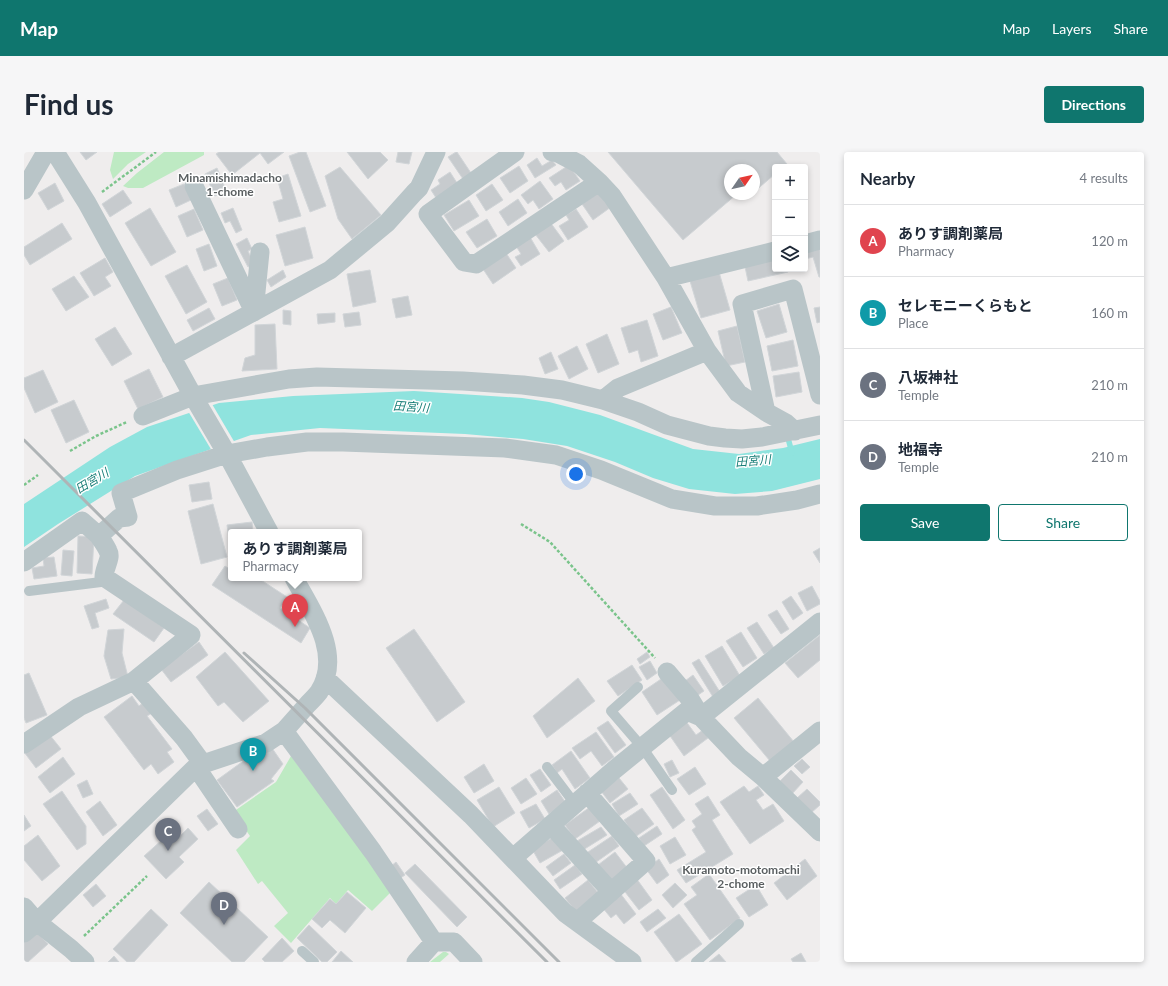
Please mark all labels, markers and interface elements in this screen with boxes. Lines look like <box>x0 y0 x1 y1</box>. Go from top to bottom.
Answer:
text: Map <box>20 17 58 40</box>
text: Map <box>1002 20 1030 37</box>
text: Layers <box>1052 20 1092 37</box>
text: Share <box>1114 20 1148 37</box>
button: Directions <box>1044 86 1144 123</box>
text: Find us <box>24 87 114 121</box>
north arrow <box>724 164 760 200</box>
map controls <box>772 164 808 272</box>
button: + <box>772 164 808 200</box>
text: Nearby <box>860 168 915 189</box>
district label: Minamishimadacho 1-chome <box>178 170 282 199</box>
text: 4 results <box>1080 170 1128 186</box>
button: − <box>772 200 808 236</box>
text: ありす調剤薬局 <box>898 224 1003 242</box>
text: A <box>868 233 878 249</box>
text: 120 m <box>1091 233 1128 249</box>
button: layers <box>772 236 808 272</box>
text: Pharmacy <box>898 243 954 259</box>
text: セレモニーくらもと <box>898 296 1033 314</box>
text: B <box>869 305 877 321</box>
text: 160 m <box>1091 305 1128 321</box>
text: Place <box>898 315 928 331</box>
text: 八坂神社 <box>898 368 958 386</box>
text: C <box>869 377 877 393</box>
text: 210 m <box>1091 377 1128 393</box>
text: Temple <box>898 387 939 403</box>
water label: 田宮川 <box>393 398 432 415</box>
text: 地福寺 <box>898 440 943 458</box>
text: D <box>868 449 878 465</box>
text: 210 m <box>1091 449 1128 465</box>
water label: 田宮川 <box>734 451 774 470</box>
text: Temple <box>898 459 939 475</box>
water label: 田宮川 <box>72 464 113 496</box>
your location <box>566 464 586 484</box>
button: Save <box>860 504 990 541</box>
button: Share <box>998 504 1128 541</box>
popup <box>228 529 362 581</box>
text: ありす調剤薬局 <box>242 539 348 557</box>
text: Pharmacy <box>242 558 299 574</box>
pin: A <box>282 594 308 627</box>
pin: B <box>240 738 266 771</box>
pin: C <box>155 818 181 851</box>
district label: Kuramoto-motomachi 2-chome <box>682 862 800 891</box>
pin: D <box>211 892 237 925</box>

